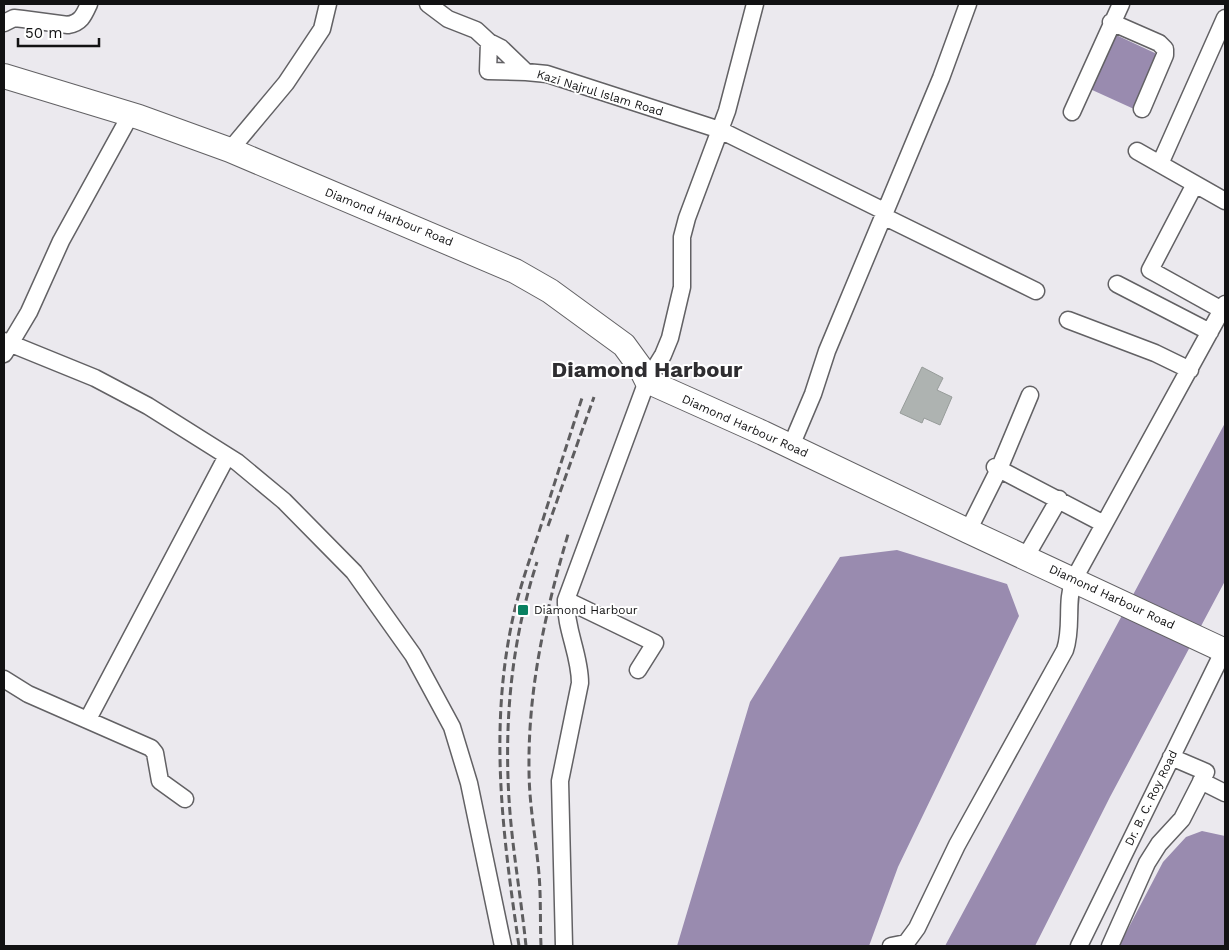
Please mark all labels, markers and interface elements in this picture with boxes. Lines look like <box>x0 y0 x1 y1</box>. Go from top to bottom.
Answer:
scale bar <box>18 15 99 47</box>
text: 50 m <box>25 24 62 42</box>
street label: Kazi Najrul Islam Road <box>535 67 665 119</box>
street label: Diamond Harbour Road <box>323 185 455 249</box>
district label: Diamond Harbour <box>551 357 743 382</box>
street label: Diamond Harbour Road <box>680 392 810 460</box>
street label: Diamond Harbour Road <box>1047 562 1177 632</box>
marker: Diamond Harbour <box>516 603 530 617</box>
place label: Diamond Harbour <box>534 603 638 617</box>
street label: Dr. B. C. Roy Road <box>1122 748 1180 848</box>

